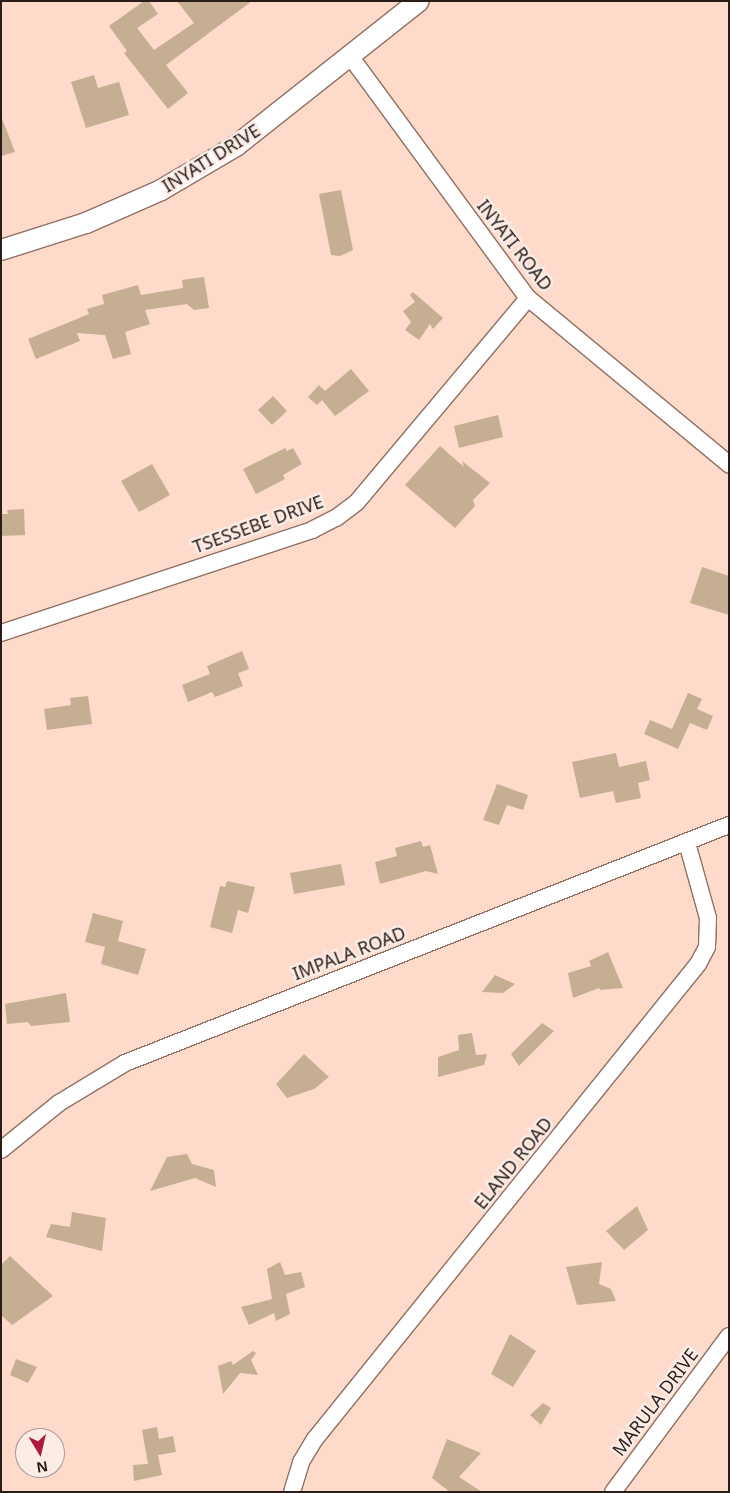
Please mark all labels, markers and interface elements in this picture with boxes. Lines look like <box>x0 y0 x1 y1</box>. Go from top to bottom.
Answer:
street label: INYATI DRIVE <box>158 119 264 197</box>
street label: INYATI ROAD <box>473 195 557 295</box>
street label: TSESSEBE DRIVE <box>190 490 326 558</box>
street label: IMPALA ROAD <box>290 922 408 984</box>
street label: ELAND ROAD <box>469 1113 557 1213</box>
street label: MARULA DRIVE <box>608 1344 702 1460</box>
north arrow <box>15 1428 65 1478</box>
text: N <box>35 1457 49 1478</box>

